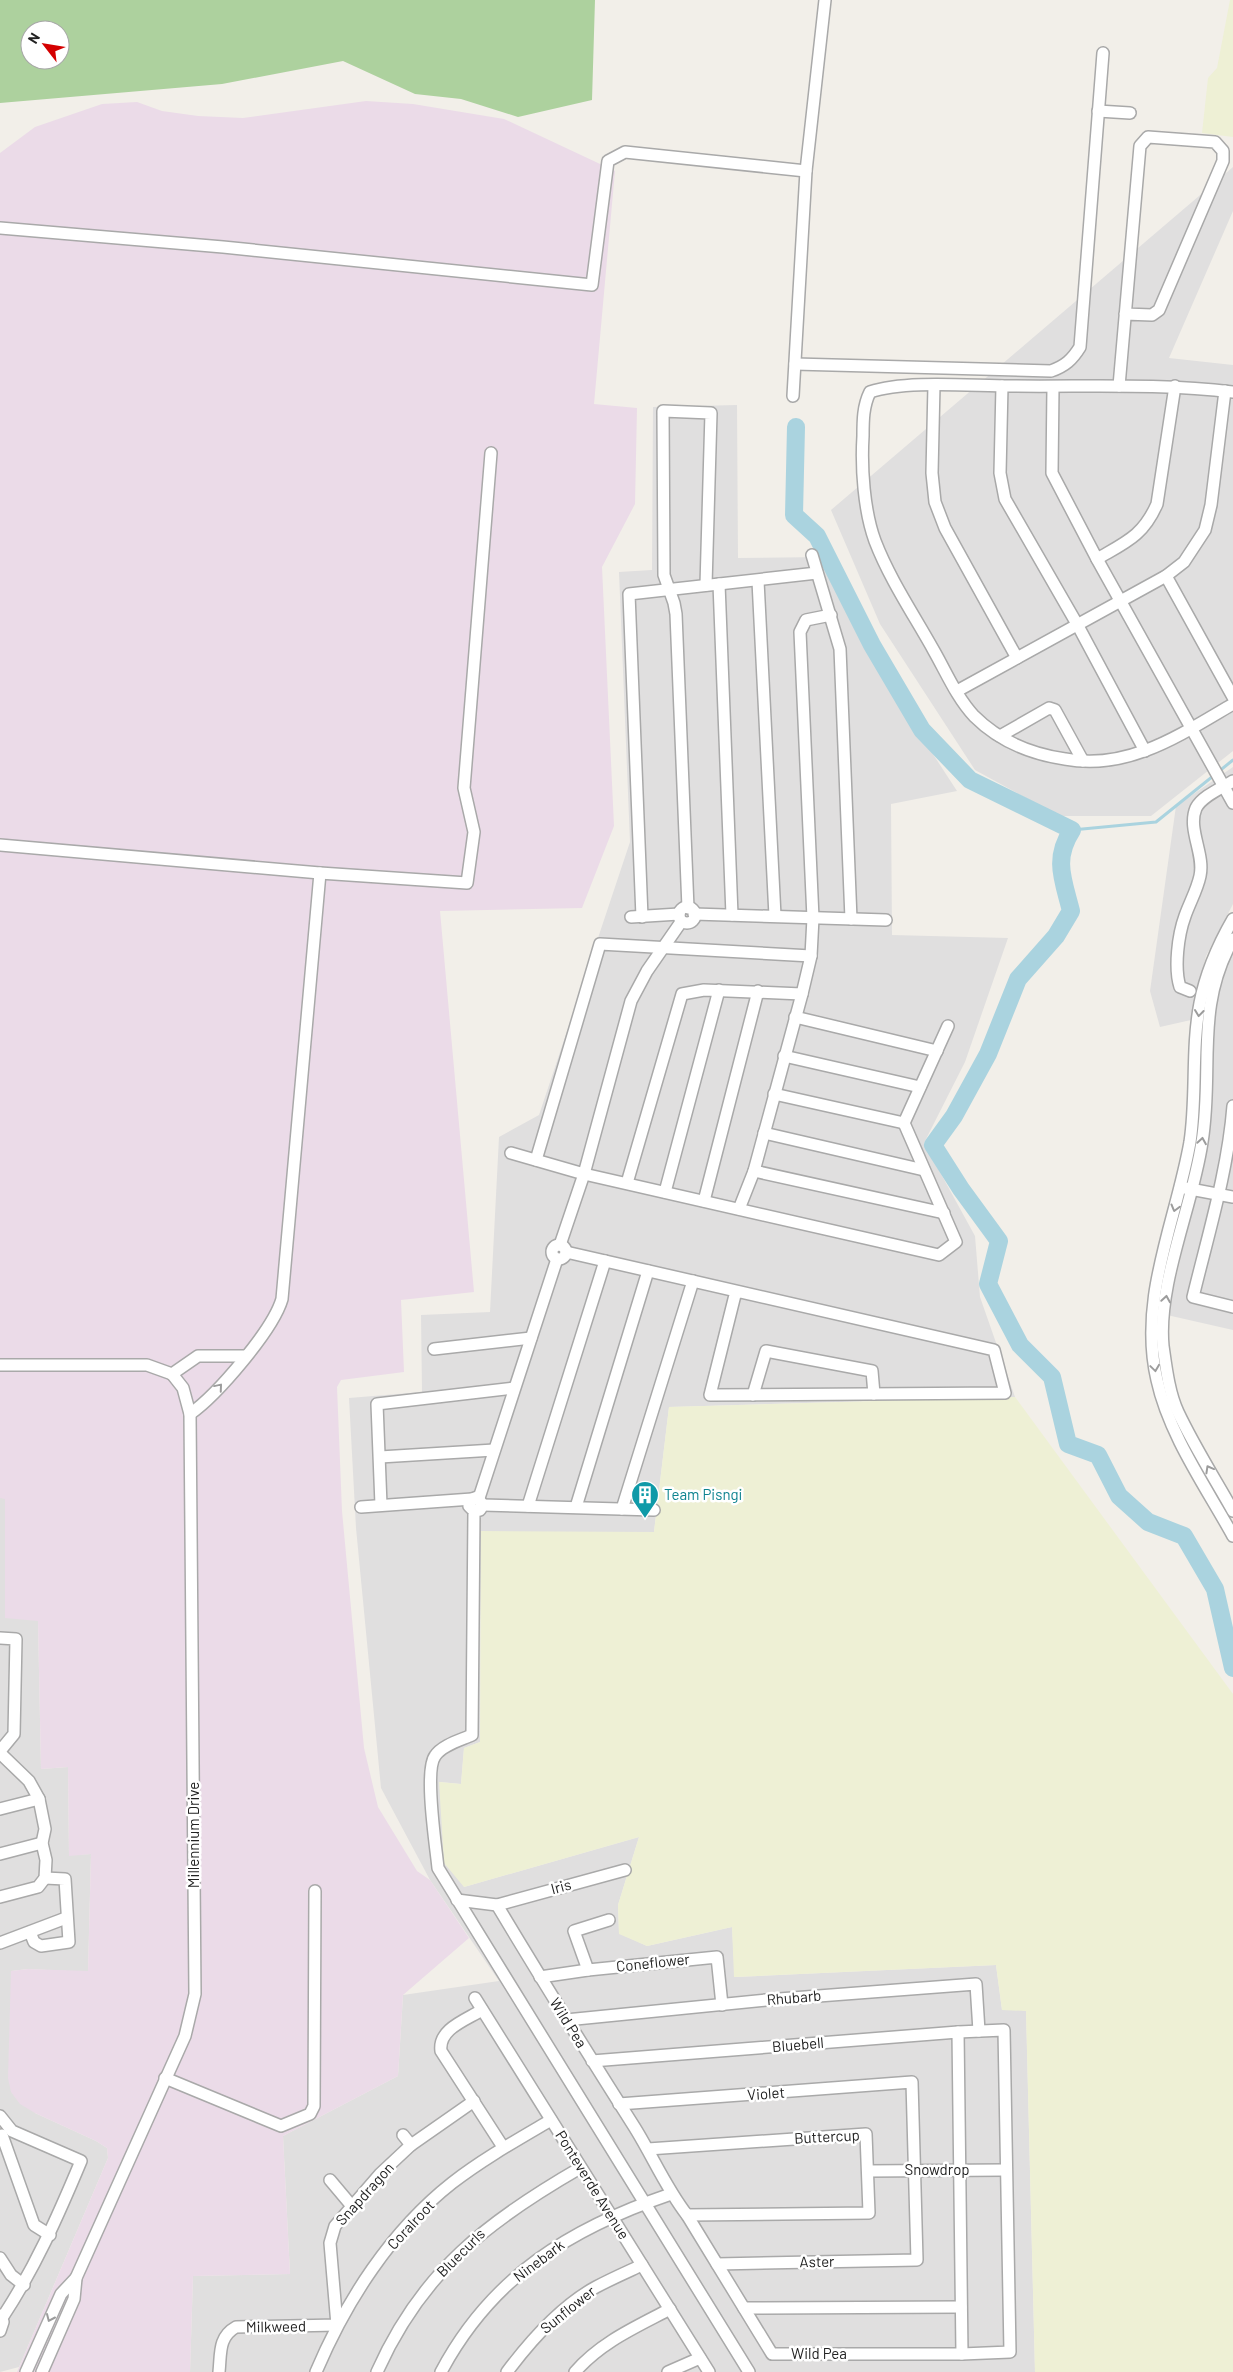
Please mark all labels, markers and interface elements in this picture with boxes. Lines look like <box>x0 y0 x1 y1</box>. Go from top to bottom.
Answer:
north arrow <box>20 20 70 70</box>
text: N <box>24 30 43 46</box>
one-way arrow <box>1194 1009 1205 1017</box>
one-way arrow <box>1197 1136 1207 1145</box>
one-way arrow <box>1170 1204 1180 1212</box>
one-way arrow <box>1161 1294 1171 1303</box>
one-way arrow <box>1149 1364 1159 1372</box>
one-way arrow <box>214 1383 223 1392</box>
one-way arrow <box>1206 1465 1216 1474</box>
building icon: Team Pisngi <box>630 1480 660 1519</box>
place label: Team Pisngi <box>664 1485 742 1503</box>
street label: Millennium Drive <box>184 1782 202 1888</box>
street label: Iris <box>549 1875 573 1897</box>
street label: Coneflower <box>615 1949 691 1975</box>
street label: Rhubarb <box>766 1986 822 2008</box>
street label: Wild Pea <box>546 1994 591 2051</box>
street label: Bluebell <box>771 2033 825 2055</box>
street label: Violet <box>747 2083 785 2103</box>
street label: Buttercup <box>794 2125 860 2147</box>
street label: Ponteverde Avenue <box>552 2127 634 2242</box>
street label: Snapdragon <box>331 2158 397 2228</box>
street label: Snowdrop <box>904 2160 970 2178</box>
street label: Coralroot <box>383 2196 438 2253</box>
street label: Bluecurls <box>432 2224 488 2280</box>
street label: Ninebark <box>510 2235 568 2285</box>
street label: Aster <box>799 2252 835 2270</box>
street label: Sunflower <box>536 2281 599 2337</box>
one-way arrow <box>46 2313 56 2322</box>
street label: Milkweed <box>246 2316 306 2336</box>
street label: Wild Pea <box>791 2344 847 2362</box>

